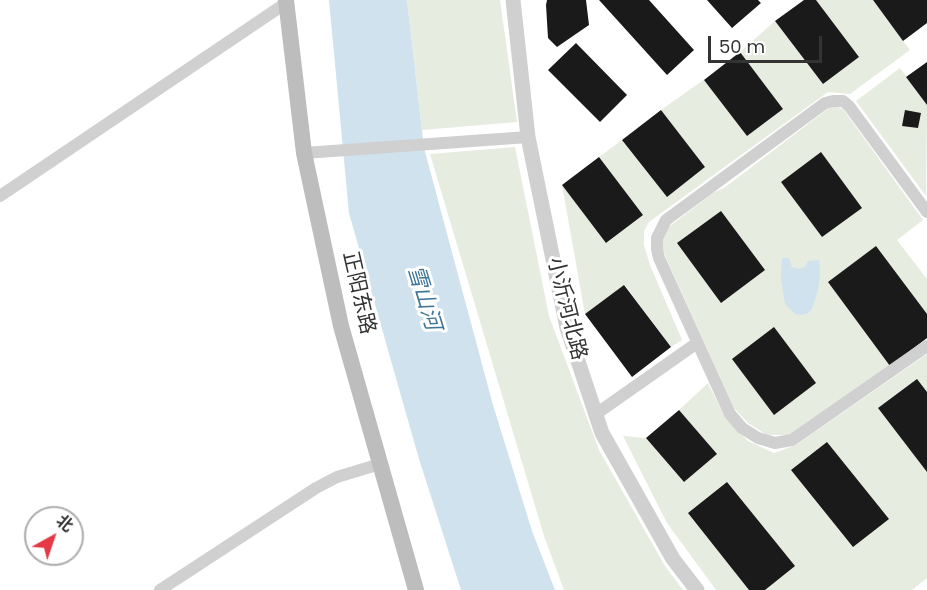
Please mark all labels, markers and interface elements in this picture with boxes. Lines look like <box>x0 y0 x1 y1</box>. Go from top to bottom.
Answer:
scale bar <box>711 24 825 62</box>
text: 50 m <box>719 34 765 59</box>
street label: 正阳东路 <box>336 249 380 337</box>
street label: 小沂河北路 <box>541 255 591 363</box>
water label: 雪山河 <box>401 263 445 333</box>
north arrow <box>24 506 84 566</box>
text: 北 <box>51 509 78 537</box>

